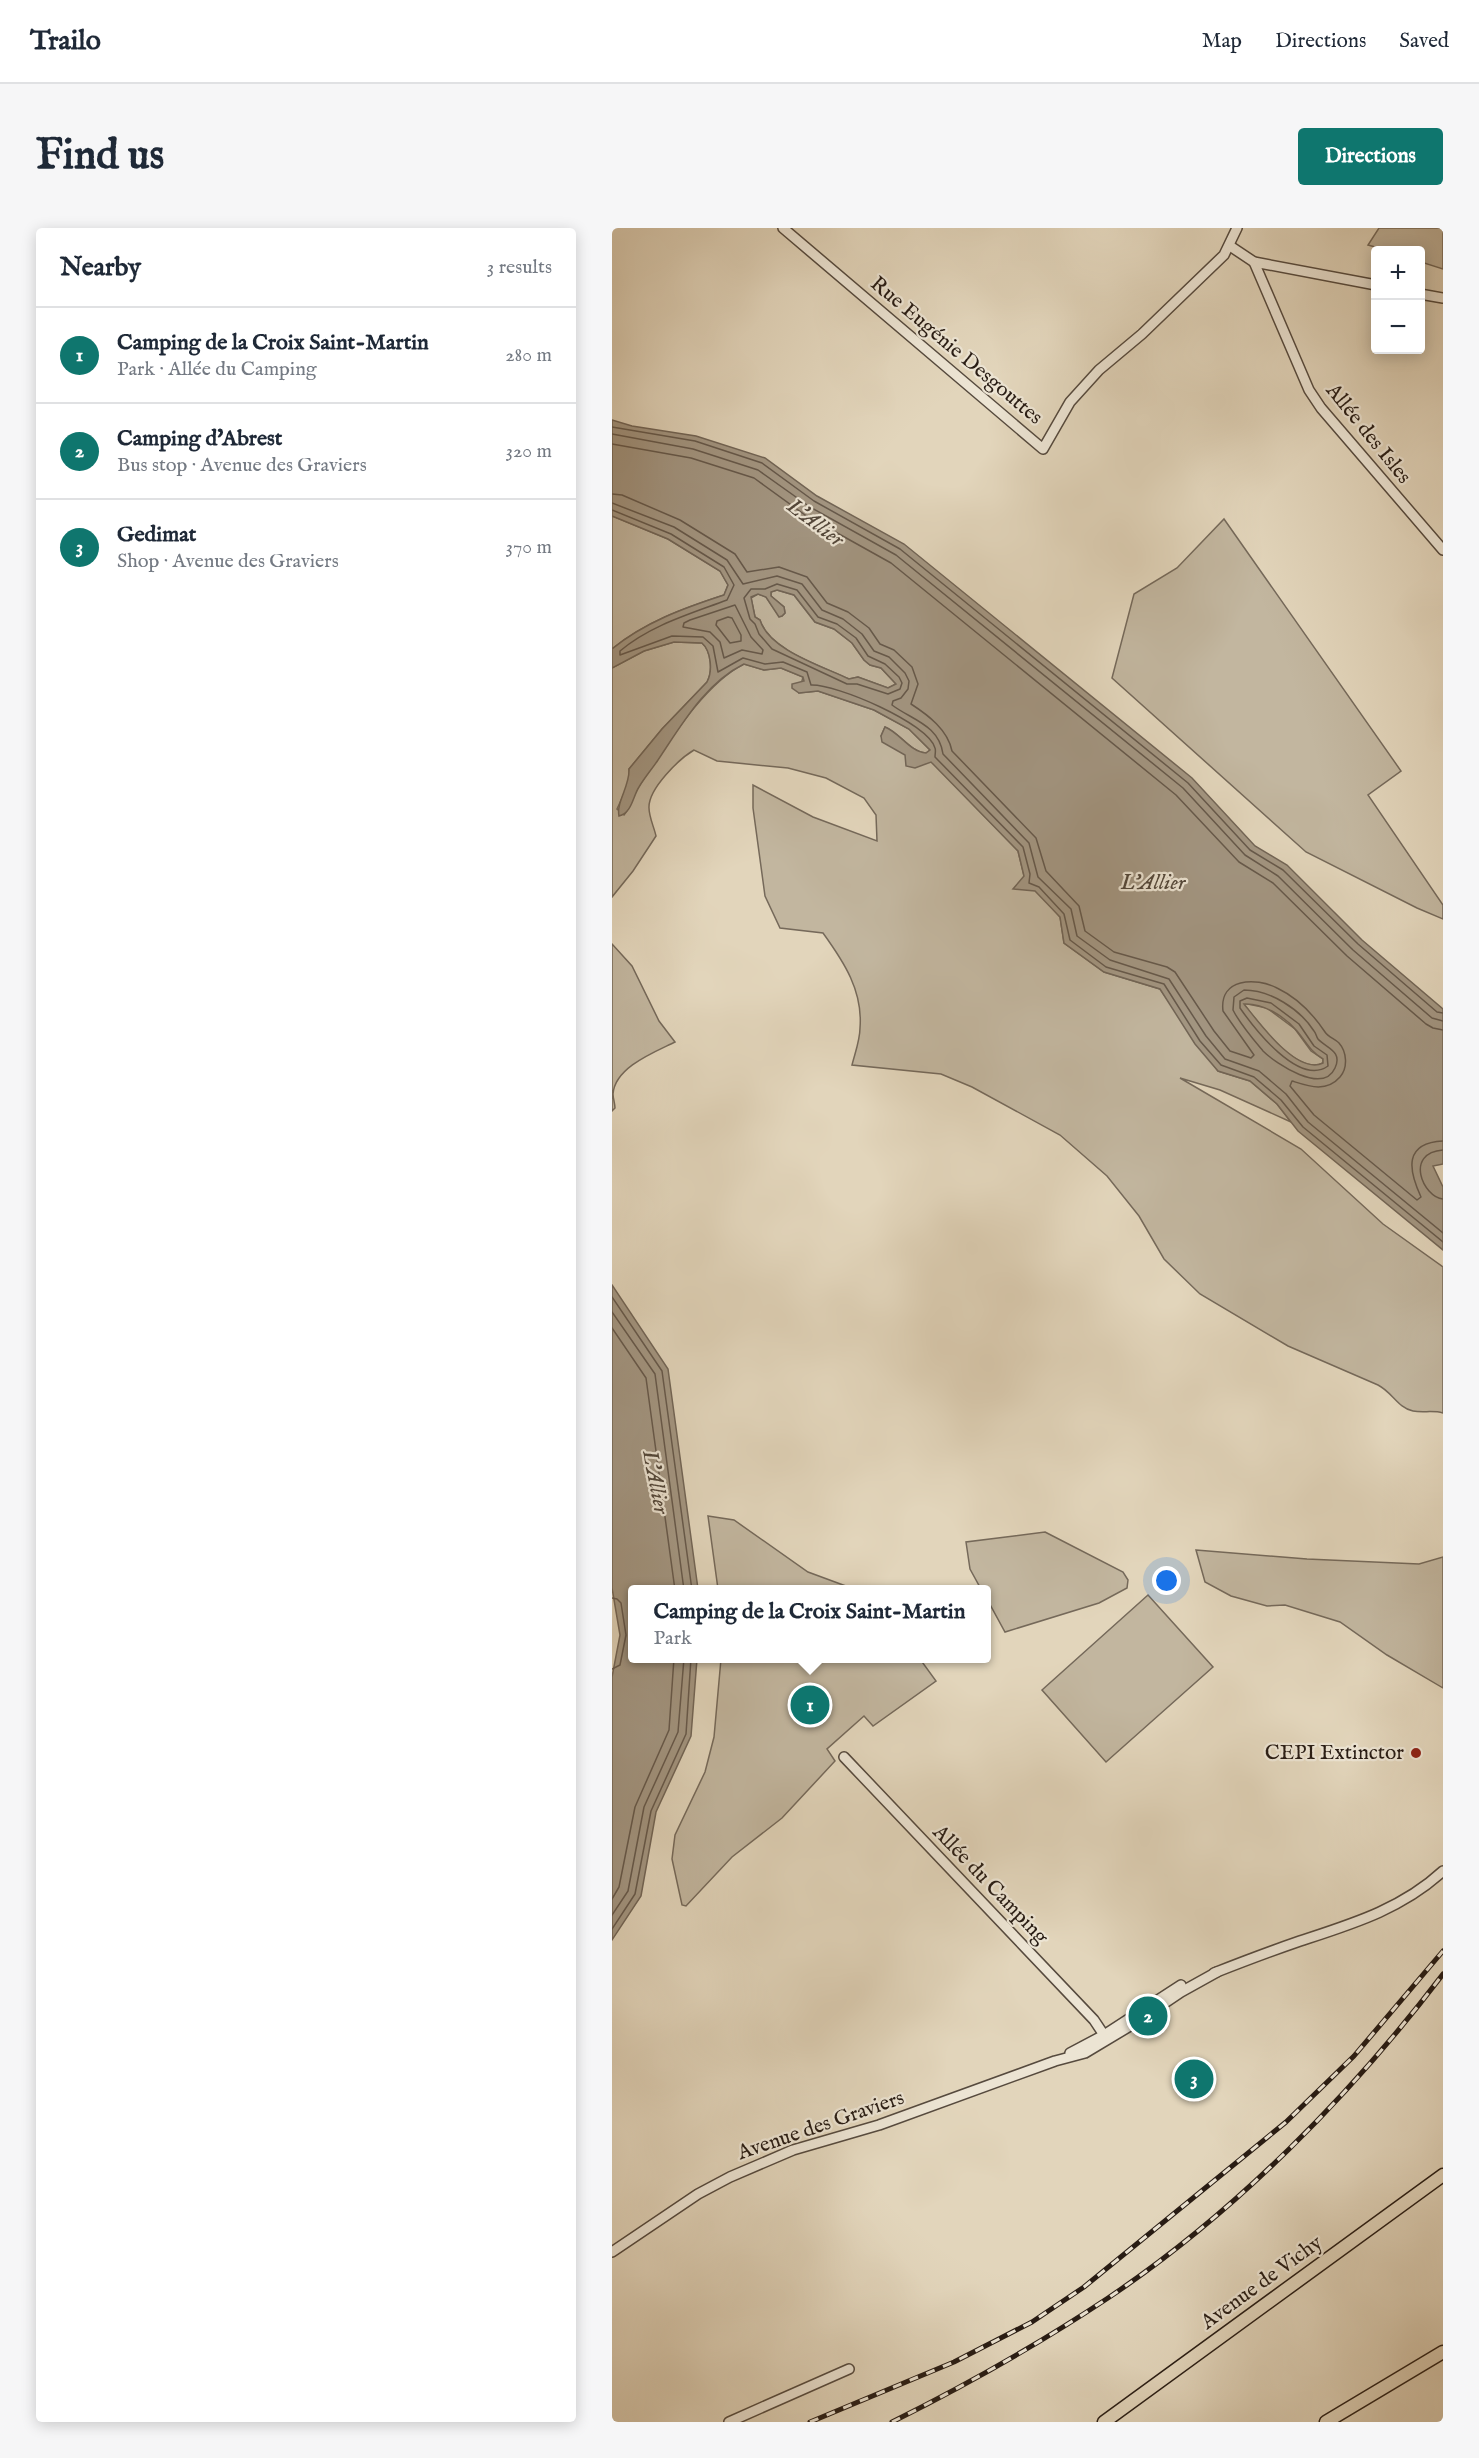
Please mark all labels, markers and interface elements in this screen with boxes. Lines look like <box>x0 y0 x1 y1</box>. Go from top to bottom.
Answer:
text: Trailo <box>30 24 101 59</box>
text: Map <box>1202 28 1242 55</box>
text: Directions <box>1275 28 1366 55</box>
text: Saved <box>1399 28 1449 55</box>
button: Directions <box>1298 128 1443 185</box>
text: Find us <box>36 130 164 183</box>
map controls <box>1371 246 1425 354</box>
button: + <box>1371 246 1425 300</box>
text: Nearby <box>60 251 141 284</box>
text: 3 results <box>487 255 552 280</box>
street label: Rue Eugénie Desgouttes <box>864 271 1048 431</box>
button: − <box>1371 300 1425 354</box>
text: Camping de la Croix Saint-Martin <box>117 329 429 357</box>
text: 1 <box>76 343 83 368</box>
text: 280 m <box>505 343 552 368</box>
text: Park · Allée du Camping <box>117 357 317 382</box>
street label: Allée des Isles <box>1319 378 1417 490</box>
text: Camping d'Abrest <box>117 425 282 453</box>
text: 2 <box>75 439 84 464</box>
text: 320 m <box>506 439 552 464</box>
text: Bus stop · Avenue des Graviers <box>117 453 367 478</box>
water label: L'Allier <box>780 492 850 554</box>
text: Gedimat <box>117 521 196 549</box>
text: 3 <box>76 535 83 560</box>
text: 370 m <box>506 535 552 560</box>
text: Shop · Avenue des Graviers <box>117 549 339 574</box>
water label: L'Allier <box>1120 869 1187 897</box>
water label: L'Allier <box>635 1447 675 1518</box>
your location <box>1152 1566 1181 1595</box>
popup <box>628 1585 991 1663</box>
text: Camping de la Croix Saint-Martin <box>654 1598 965 1626</box>
text: Park <box>654 1626 692 1651</box>
pin: 1 <box>790 1682 830 1728</box>
place label: CEPI Extinctor <box>1265 1740 1404 1767</box>
marker: CEPI Extinctor <box>1409 1746 1423 1760</box>
street label: Allée du Camping <box>925 1819 1054 1951</box>
pin: 2 <box>1128 1994 1168 2038</box>
pin: 3 <box>1174 2056 1214 2102</box>
street label: Avenue des Graviers <box>733 2085 908 2167</box>
street label: Avenue de Vichy <box>1195 2229 1329 2337</box>

